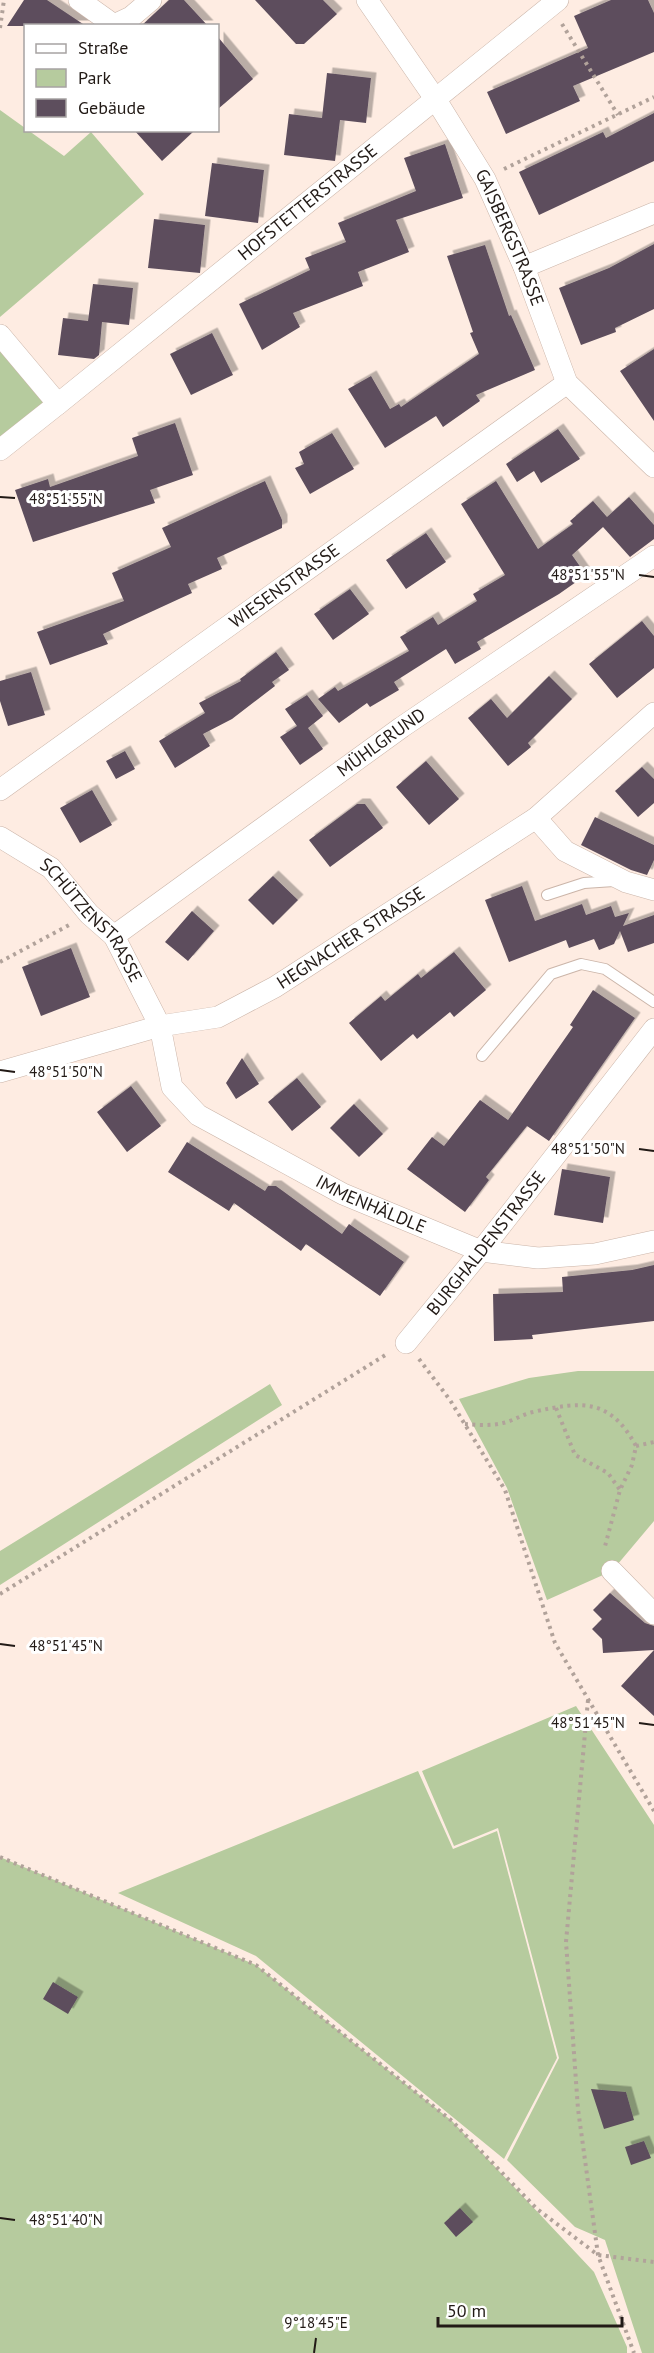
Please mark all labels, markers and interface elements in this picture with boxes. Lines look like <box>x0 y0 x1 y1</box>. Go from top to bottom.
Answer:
legend <box>24 24 219 132</box>
text: Straße <box>78 36 129 59</box>
text: Park <box>78 66 111 89</box>
text: Gebäude <box>78 96 145 119</box>
street label: HOFSTETTERSTRASSE <box>233 139 382 265</box>
street label: GAISBERGSTRASSE <box>471 164 549 309</box>
text: 48°51'55"N <box>29 489 103 508</box>
street label: WIESENSTRASSE <box>224 538 344 633</box>
text: 48°51'55"N <box>551 565 625 584</box>
street label: MÜHLGRUND <box>332 702 430 782</box>
street label: SCHÜTZENSTRASSE <box>36 852 148 986</box>
street label: HEGNACHER STRASSE <box>272 881 429 994</box>
text: 48°51'50"N <box>29 1062 103 1081</box>
text: 48°51'50"N <box>551 1139 625 1158</box>
street label: BURGHALDENSTRASSE <box>421 1166 550 1320</box>
street label: IMMENHÄLDLE <box>312 1169 430 1238</box>
text: 48°51'45"N <box>29 1636 103 1655</box>
text: 48°51'45"N <box>551 1713 625 1732</box>
text: 48°51'40"N <box>29 2210 103 2229</box>
scale bar <box>438 2290 622 2328</box>
text: 50 m <box>447 2299 486 2322</box>
text: 9°18'45"E <box>284 2313 348 2332</box>

